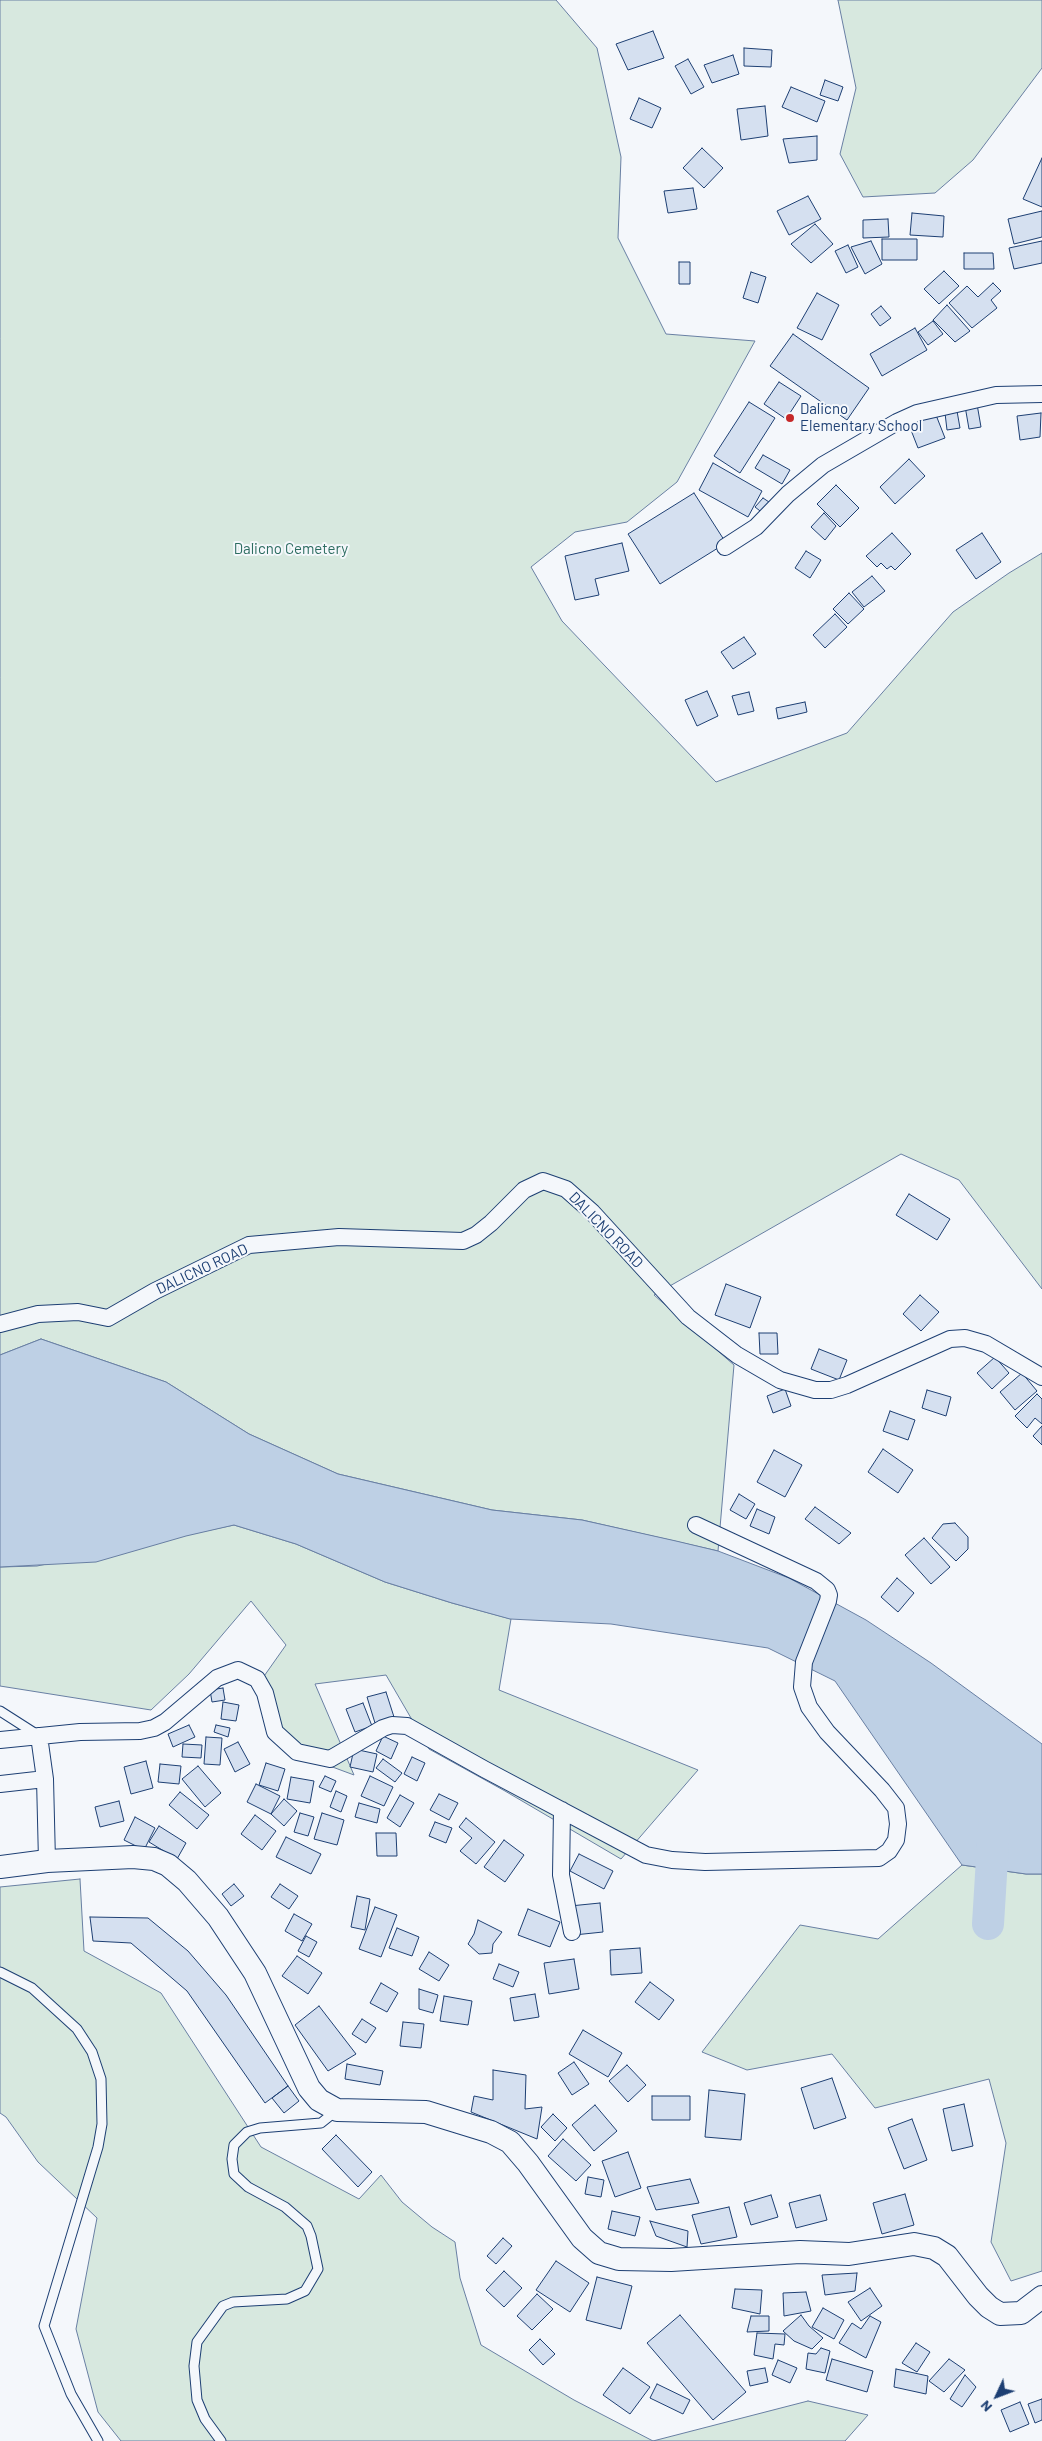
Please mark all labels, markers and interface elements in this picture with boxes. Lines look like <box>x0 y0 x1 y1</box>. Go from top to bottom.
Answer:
place label: Dalicno Elementary School <box>800 400 922 435</box>
marker: Dalicno Elementary School <box>784 412 796 424</box>
park label: Dalicno Cemetery <box>234 540 348 558</box>
street label: DALICNO ROAD <box>565 1188 647 1272</box>
street label: DALICNO ROAD <box>153 1240 251 1298</box>
north arrow <box>972 2371 1022 2421</box>
text: N <box>976 2397 995 2416</box>

